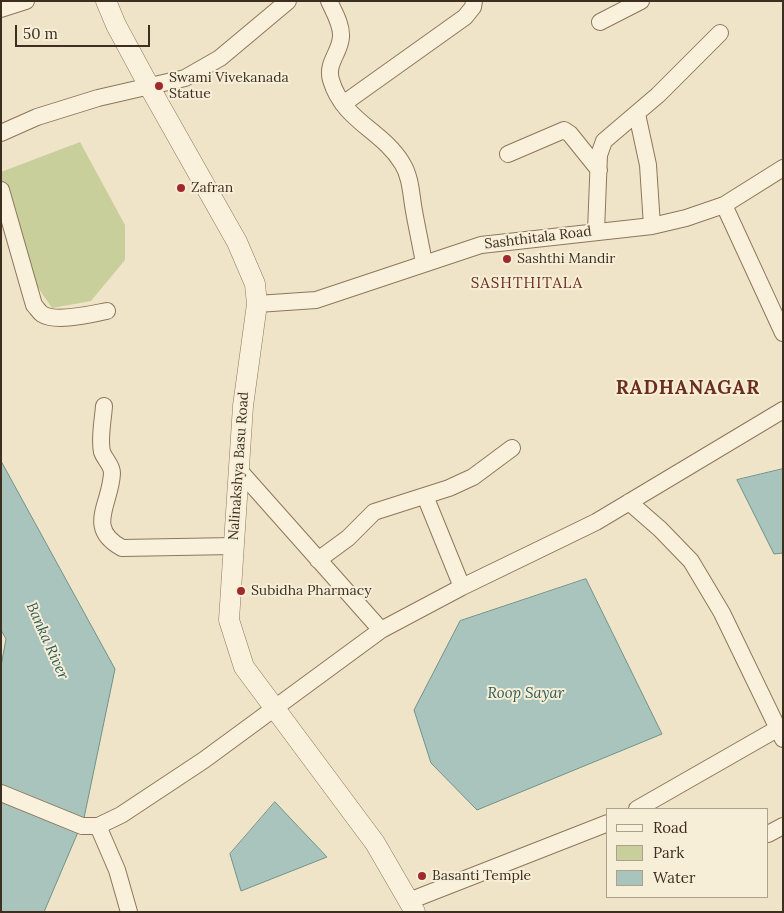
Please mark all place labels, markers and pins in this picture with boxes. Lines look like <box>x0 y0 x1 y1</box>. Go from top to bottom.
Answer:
place label: Swami Vivekanada Statue <box>169 70 289 102</box>
marker: Swami Vivekanada Statue <box>153 80 165 92</box>
place label: Zafran <box>191 180 233 196</box>
marker: Zafran <box>175 182 187 194</box>
place label: Sashthi Mandir <box>517 251 615 267</box>
marker: Sashthi Mandir <box>501 253 513 265</box>
place label: Subidha Pharmacy <box>251 583 372 599</box>
marker: Subidha Pharmacy <box>235 585 247 597</box>
place label: Basanti Temple <box>432 868 531 884</box>
marker: Basanti Temple <box>416 870 428 882</box>

